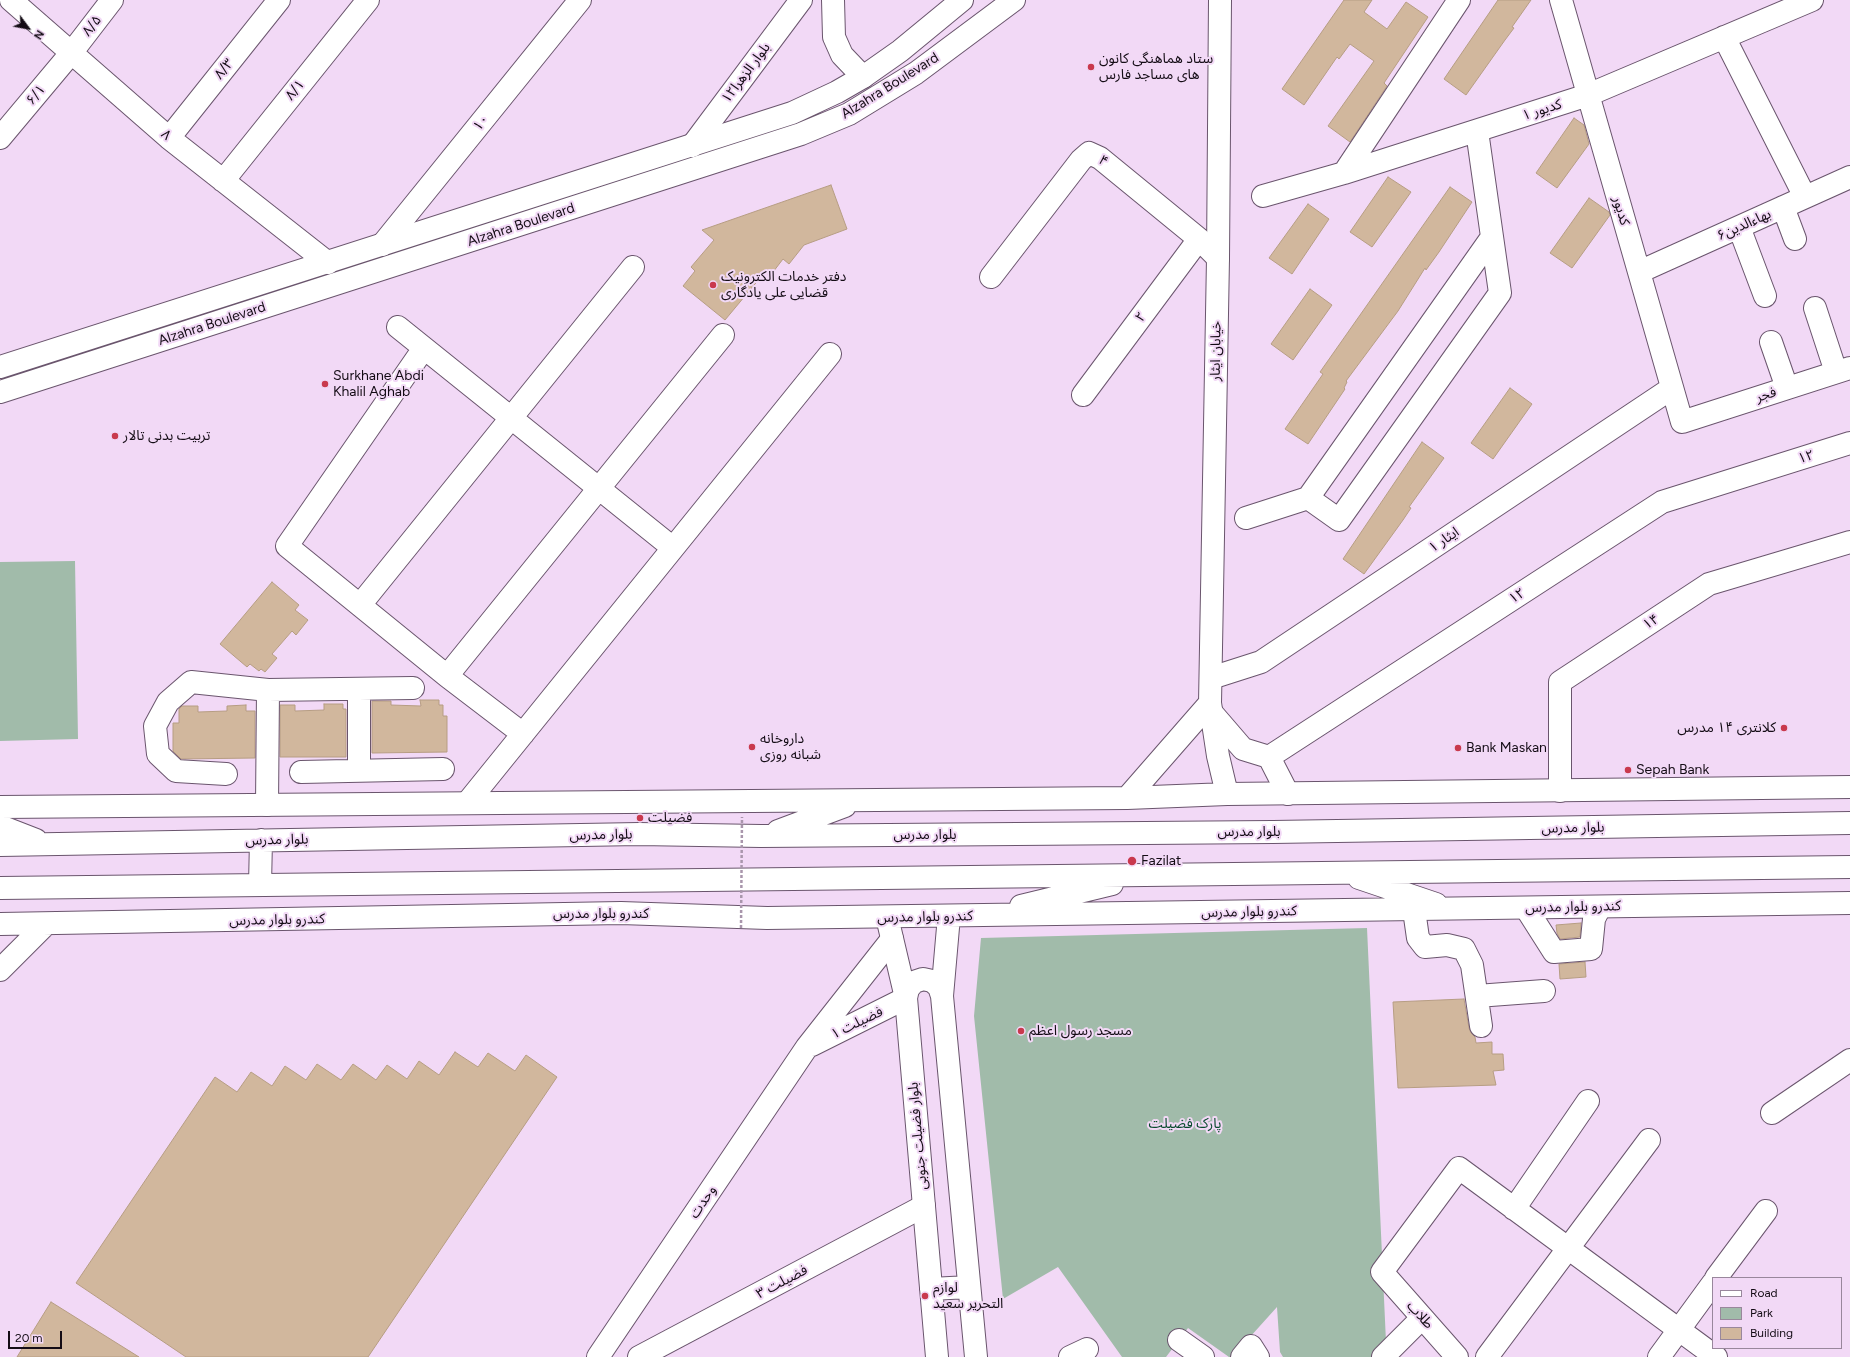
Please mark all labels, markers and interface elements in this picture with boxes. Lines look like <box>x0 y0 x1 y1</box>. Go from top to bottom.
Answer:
north arrow <box>8 8 48 48</box>
street label: ۸/۵ <box>79 12 105 40</box>
text: N <box>31 28 46 42</box>
street label: بلوار الزهرا۱۲ <box>718 40 774 106</box>
street label: Alzahra Boulevard <box>838 49 942 123</box>
place label: ستاد هماهنگی کانون های مساجد فارس <box>1099 51 1213 84</box>
street label: ۸/۳ <box>211 55 237 83</box>
marker: ستاد هماهنگی کانون های مساجد فارس <box>1086 62 1096 72</box>
street label: ۸/۱ <box>282 76 308 104</box>
street label: ۶/۱ <box>23 81 49 109</box>
street label: کدیور ۱ <box>1520 96 1564 124</box>
street label: ۱۰ <box>469 111 493 135</box>
street label: ۸ <box>158 126 174 144</box>
street label: ۴ <box>1095 152 1111 170</box>
street label: کدیور <box>1609 195 1633 227</box>
street label: Alzahra Boulevard <box>465 200 577 250</box>
street label: ۶بهاءالدين <box>1714 206 1774 244</box>
place label: دفتر خدمات الکترونیک قضایی علی یادگاری <box>721 269 846 302</box>
marker: دفتر خدمات الکترونیک قضایی علی یادگاری <box>708 280 718 290</box>
street label: Alzahra Boulevard <box>156 299 268 349</box>
street label: ۲ <box>1132 309 1150 325</box>
street label: خیابان ایثار <box>1207 321 1225 381</box>
place label: Surkhane Abdi Khalil Aghab <box>333 368 424 400</box>
marker: Surkhane Abdi Khalil Aghab <box>320 379 330 389</box>
street label: فجر <box>1754 384 1778 406</box>
place label: تربیت بدنی تالار <box>123 428 210 444</box>
marker: تربیت بدنی تالار <box>110 431 120 441</box>
street label: ۱۲ <box>1796 447 1816 467</box>
street label: ایثار ۱ <box>1425 524 1463 556</box>
street label: ۱۲ <box>1506 585 1528 607</box>
street label: ۱۴ <box>1640 611 1662 633</box>
place label: کلانتری ۱۴ مدرس <box>1677 720 1776 736</box>
marker: کلانتری ۱۴ مدرس <box>1779 723 1789 733</box>
place label: داروخانه شبانه روزی <box>760 731 821 764</box>
place label: Bank Maskan <box>1466 740 1547 756</box>
marker: داروخانه شبانه روزی <box>747 742 757 752</box>
marker: Bank Maskan <box>1453 743 1463 753</box>
place label: Sepah Bank <box>1636 762 1709 778</box>
marker: Sepah Bank <box>1623 765 1633 775</box>
place label: فضیلت <box>648 810 692 826</box>
marker: فضیلت <box>635 813 645 823</box>
street label: بلوار مدرس <box>1541 819 1605 837</box>
street label: بلوار مدرس <box>1218 824 1280 840</box>
street label: بلوار مدرس <box>569 826 633 844</box>
street label: بلوار مدرس <box>894 827 956 843</box>
street label: بلوار مدرس <box>245 831 309 849</box>
place label: Fazilat <box>1141 853 1181 869</box>
marker: Fazilat <box>1126 855 1138 867</box>
street label: کندرو بلوار مدرس <box>1525 898 1621 916</box>
street label: کندرو بلوار مدرس <box>1201 903 1297 921</box>
street label: کندرو بلوار مدرس <box>553 906 649 922</box>
street label: کندرو بلوار مدرس <box>877 908 973 926</box>
street label: کندرو بلوار مدرس <box>229 911 325 929</box>
street label: فضیلت ۱ <box>828 1003 886 1043</box>
place label: مسجد رسول اعظم <box>1029 1023 1132 1039</box>
marker: مسجد رسول اعظم <box>1016 1026 1026 1036</box>
street label: بلوار فضیلت جنوبی <box>905 1081 931 1191</box>
park label: پارک فضیلت <box>1149 1116 1221 1132</box>
street label: وحدت <box>686 1182 720 1222</box>
street label: فضیلت ۳ <box>753 1262 811 1302</box>
legend <box>1712 1277 1842 1349</box>
place label: لوازم التحریر سعید <box>933 1280 1003 1312</box>
text: Road <box>1750 1286 1778 1300</box>
marker: لوازم التحریر سعید <box>920 1291 930 1301</box>
street label: طلاب <box>1403 1298 1437 1332</box>
text: Park <box>1750 1306 1773 1320</box>
scale bar <box>10 1323 64 1349</box>
text: Building <box>1750 1326 1793 1340</box>
text: 20 m <box>15 1331 43 1345</box>

